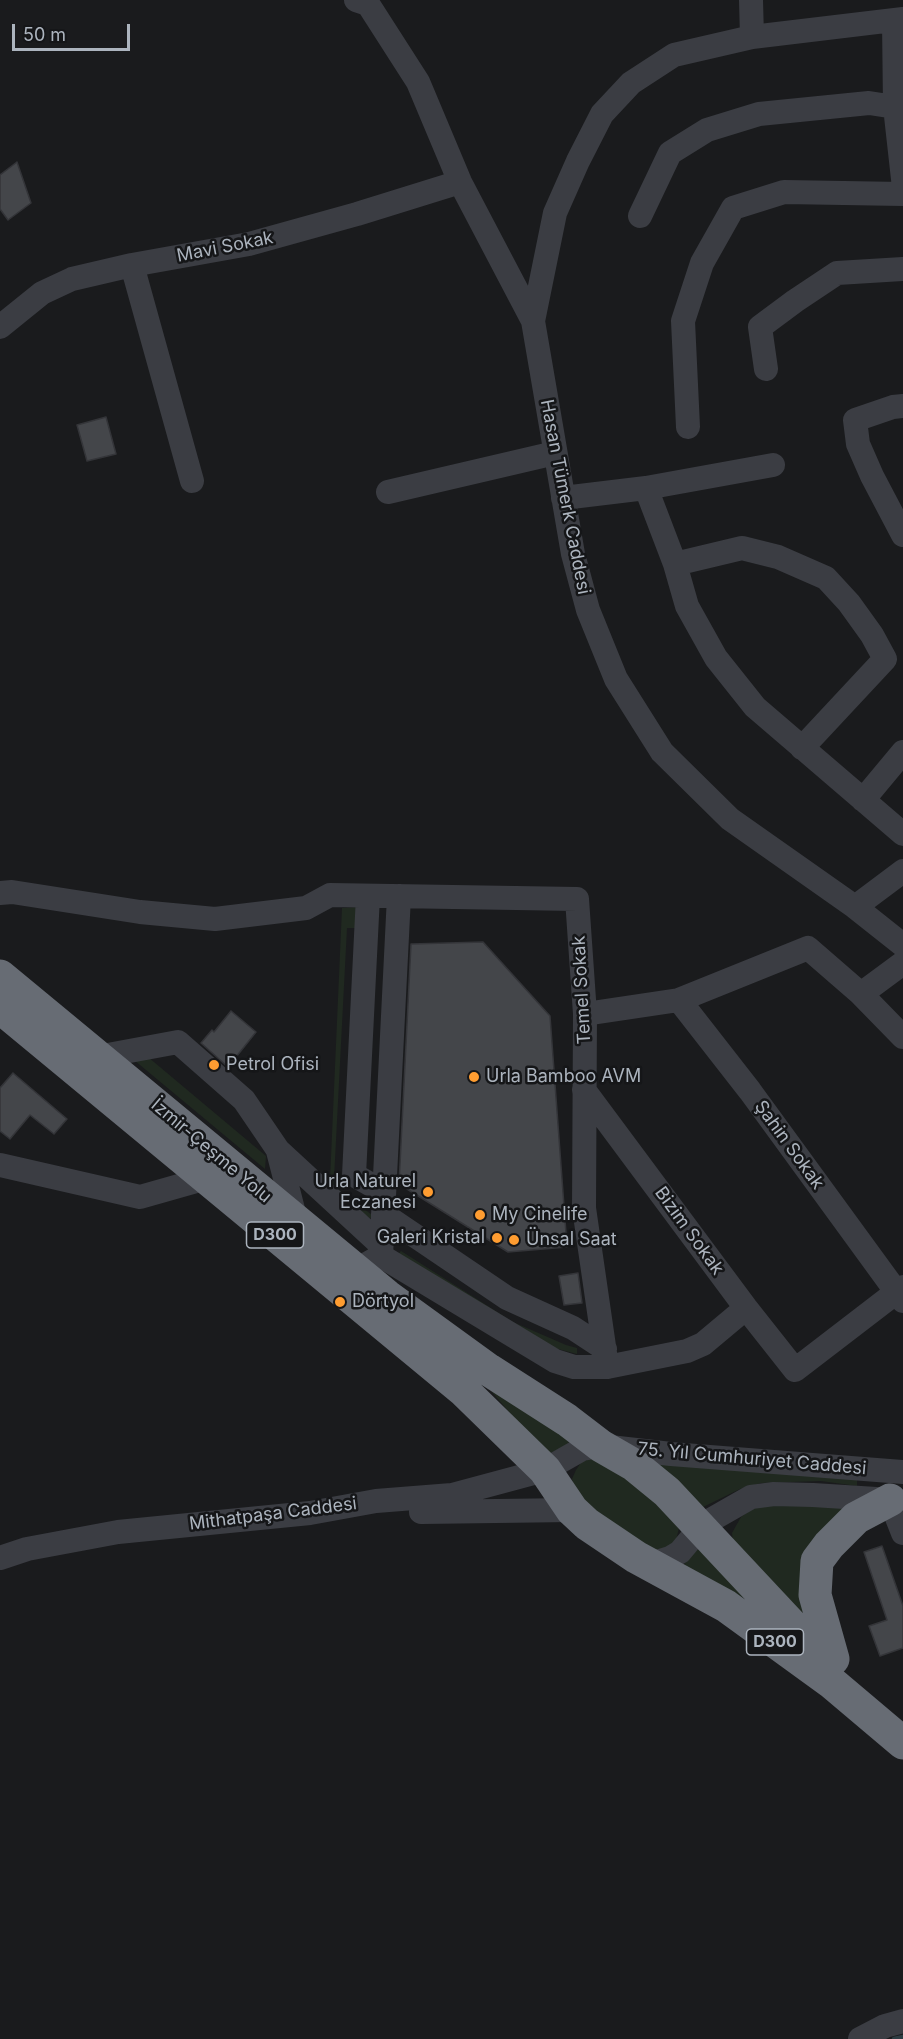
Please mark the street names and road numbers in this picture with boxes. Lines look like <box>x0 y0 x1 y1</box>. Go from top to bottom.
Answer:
street label: Mavi Sokak <box>175 227 275 267</box>
street label: Hasan Tümerk Caddesi <box>536 398 594 596</box>
street label: Temel Sokak <box>568 935 596 1045</box>
street label: İzmir-Çeşme Yolu <box>146 1094 276 1208</box>
street label: Şahin Sokak <box>750 1096 828 1194</box>
street label: Bizim Sokak <box>650 1183 728 1279</box>
road number: D300 <box>246 1222 304 1248</box>
street label: 75. Yıl Cumhuriyet Caddesi <box>637 1438 867 1480</box>
street label: Mithatpaşa Caddesi <box>188 1493 358 1535</box>
road number: D300 <box>746 1629 804 1655</box>

